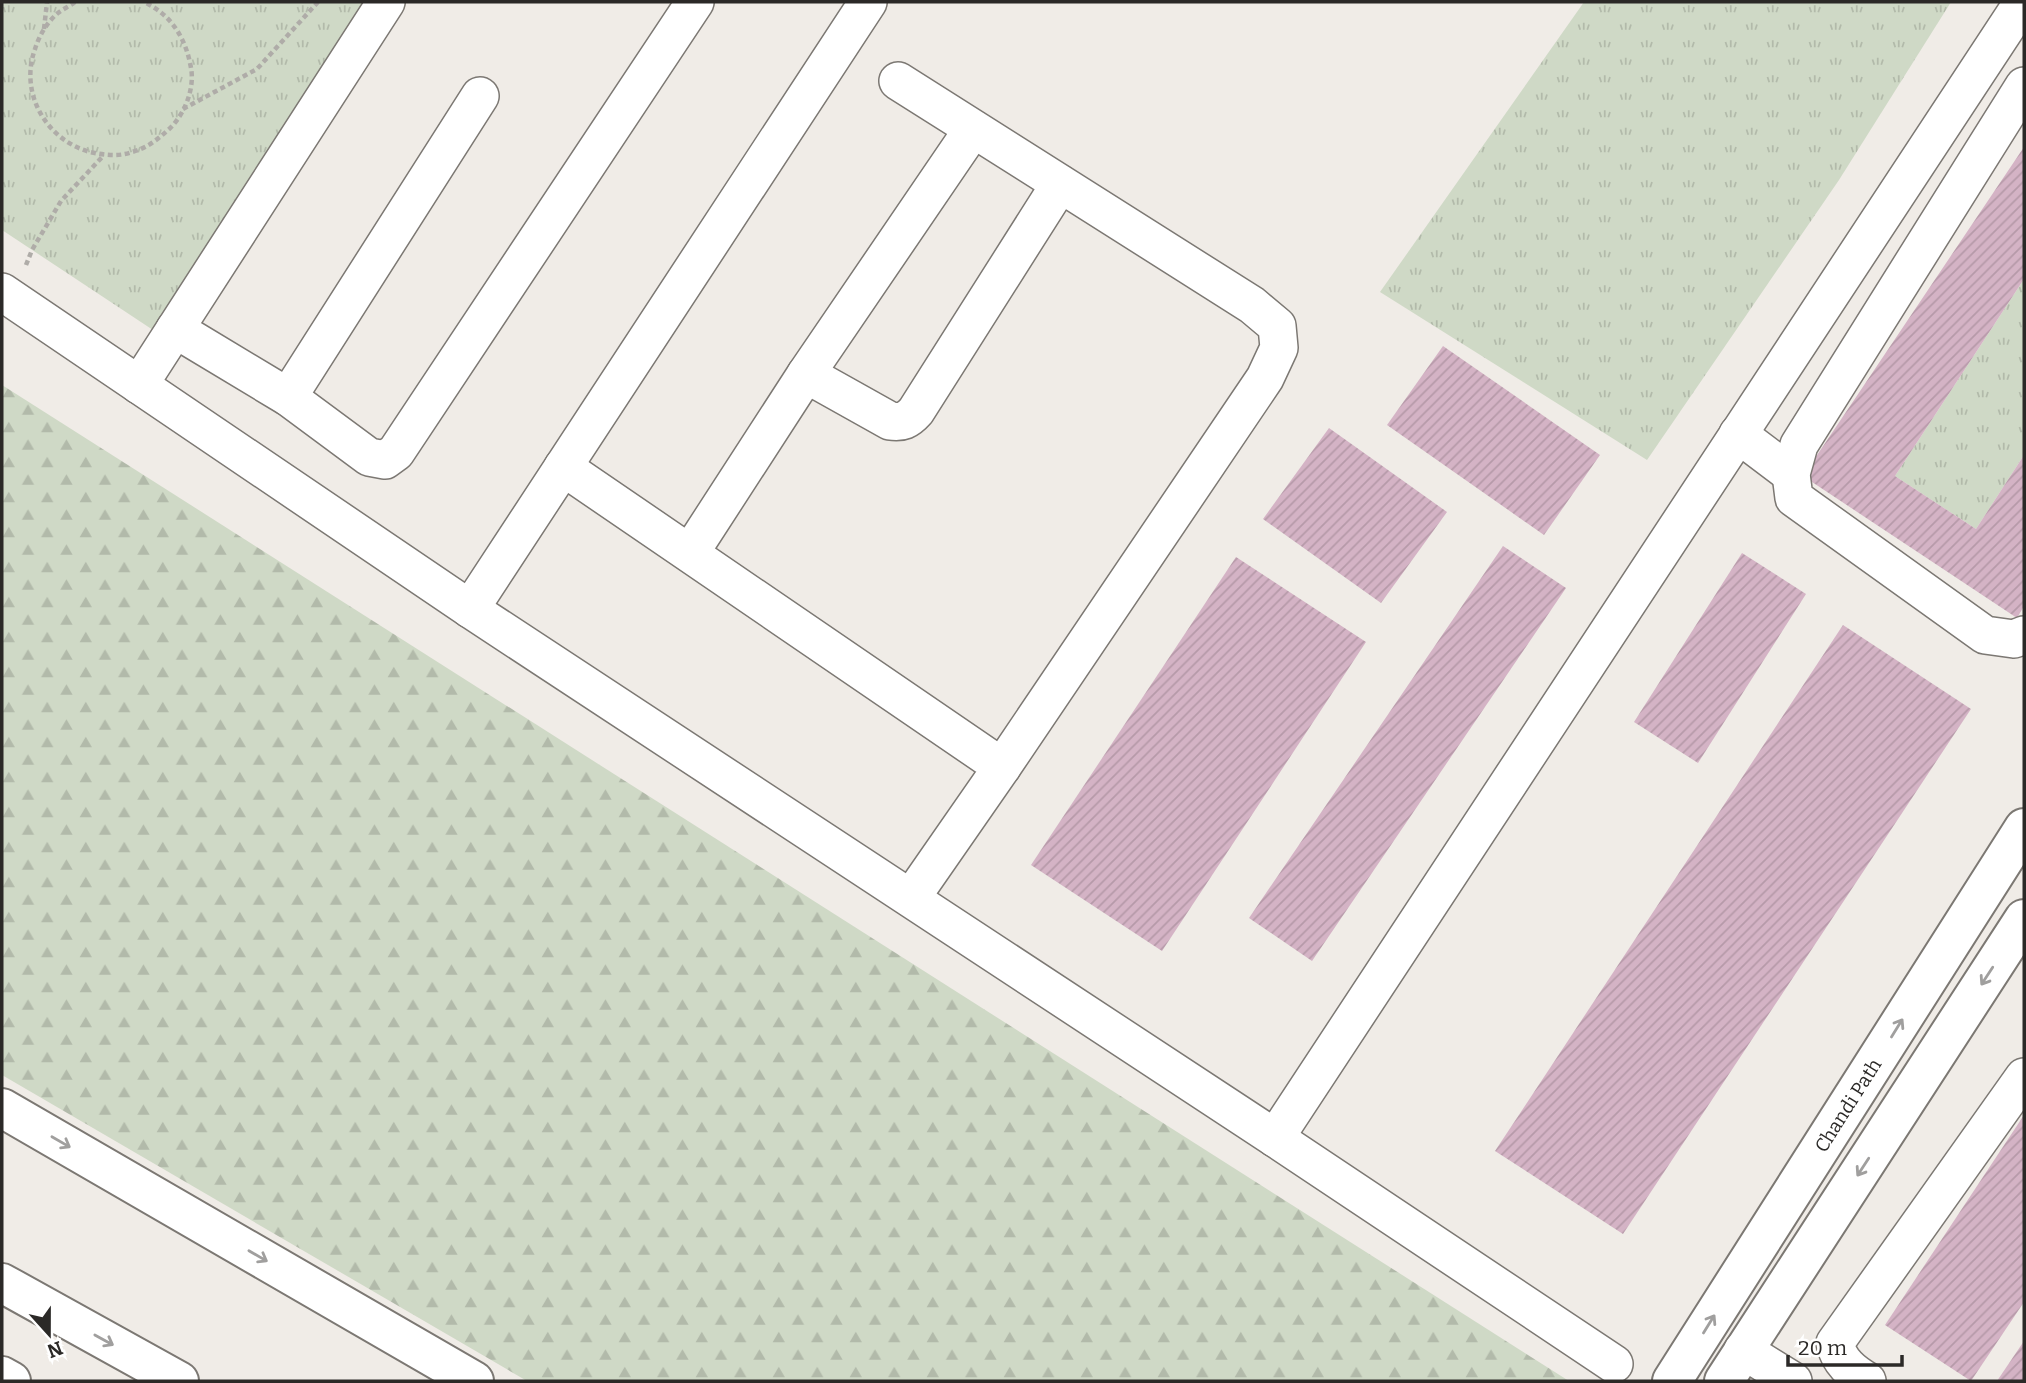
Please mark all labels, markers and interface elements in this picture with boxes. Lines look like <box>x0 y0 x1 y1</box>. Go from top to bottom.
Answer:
one-way arrow <box>1980 966 1994 986</box>
one-way arrow <box>1890 1019 1904 1039</box>
street label: Chandi Path <box>1810 1054 1886 1157</box>
one-way arrow <box>50 1135 70 1149</box>
one-way arrow <box>1855 1157 1870 1176</box>
one-way arrow <box>247 1249 267 1263</box>
north arrow <box>14 1299 84 1369</box>
one-way arrow <box>1702 1314 1716 1334</box>
scale bar <box>1788 1324 1902 1368</box>
one-way arrow <box>94 1333 114 1347</box>
text: 20 m <box>1798 1335 1847 1361</box>
text: N <box>44 1336 66 1363</box>

